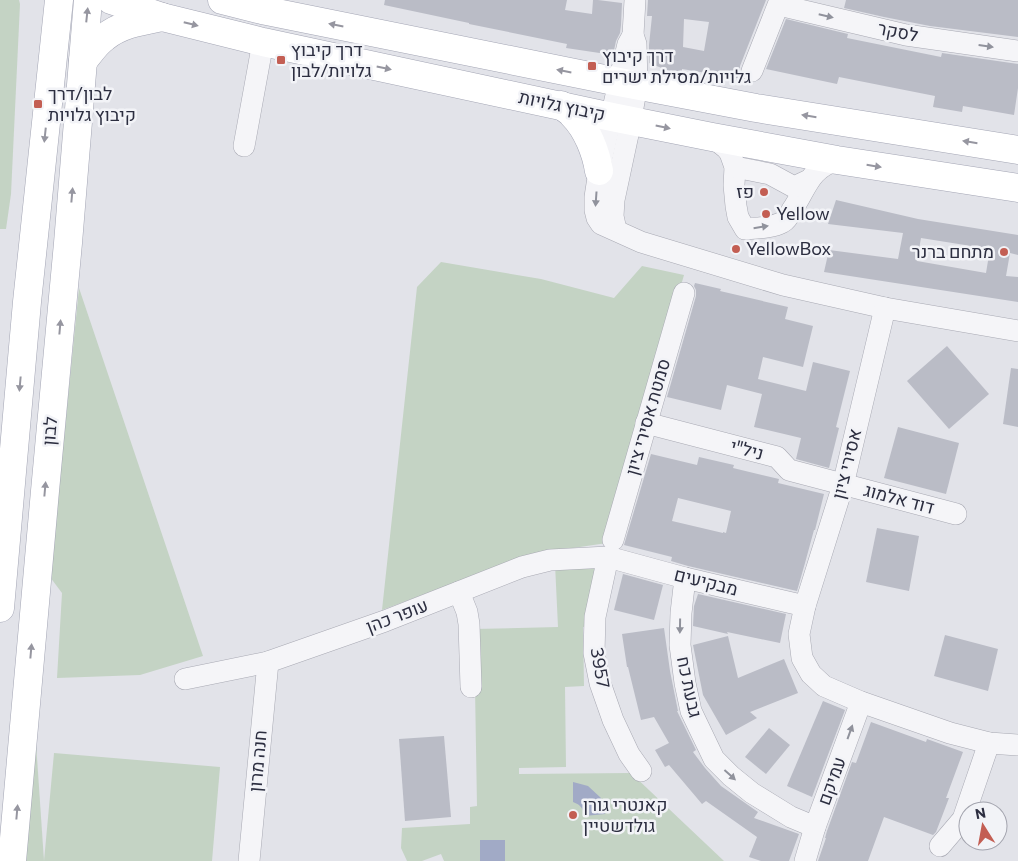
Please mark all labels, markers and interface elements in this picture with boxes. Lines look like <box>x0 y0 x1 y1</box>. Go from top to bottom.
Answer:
one-way arrow <box>83 7 91 23</box>
one-way arrow <box>819 12 834 20</box>
street label: לסקר <box>876 16 920 46</box>
one-way arrow <box>184 20 199 28</box>
one-way arrow <box>327 20 343 28</box>
place label: דרך קיבוץ גלויות/לבון <box>291 38 372 81</box>
one-way arrow <box>978 43 994 51</box>
place label: דרך קיבוץ גלויות/מסילת ישרים <box>602 44 751 87</box>
marker: דרך קיבוץ גלויות/לבון <box>275 54 287 66</box>
marker: דרך קיבוץ גלויות/מסילת ישרים <box>586 60 598 72</box>
one-way arrow <box>377 64 393 72</box>
one-way arrow <box>556 67 571 75</box>
place label: לבון/דרך קיבוץ גלויות <box>48 82 136 125</box>
street label: קיבוץ גלויות <box>517 85 608 125</box>
marker: לבון/דרך קיבוץ גלויות <box>32 98 44 110</box>
one-way arrow <box>801 112 817 120</box>
one-way arrow <box>655 123 670 131</box>
one-way arrow <box>41 128 49 144</box>
one-way arrow <box>961 138 977 146</box>
one-way arrow <box>867 162 883 170</box>
place label: פז <box>736 180 754 202</box>
one-way arrow <box>69 186 77 202</box>
marker: פז <box>758 186 770 198</box>
one-way arrow <box>591 191 599 207</box>
place label: Yellow <box>776 202 830 224</box>
marker: Yellow <box>760 208 772 220</box>
one-way arrow <box>753 223 769 231</box>
place label: YellowBox <box>746 237 832 259</box>
place label: מתחם ברנר <box>912 240 994 262</box>
marker: YellowBox <box>730 243 742 255</box>
marker: מתחם ברנר <box>998 246 1010 258</box>
one-way arrow <box>57 319 65 335</box>
street label: סמטת אסירי ציון <box>620 356 674 478</box>
one-way arrow <box>16 376 24 392</box>
street label: לבון <box>37 415 61 446</box>
street label: אסירי ציון <box>827 426 865 501</box>
street label: ניל"י <box>728 434 766 464</box>
street label: דוד אלמוג <box>862 478 937 518</box>
one-way arrow <box>41 480 49 496</box>
street label: מבקיעים <box>672 563 740 600</box>
street label: עופר כהן <box>362 593 431 637</box>
one-way arrow <box>676 618 684 634</box>
one-way arrow <box>27 642 35 658</box>
street label: 3957 <box>587 646 615 690</box>
street label: גבעת כח <box>673 654 707 720</box>
one-way arrow <box>847 725 854 740</box>
street label: חנה מרון <box>243 729 271 793</box>
street label: עמיקם <box>812 753 850 808</box>
one-way arrow <box>724 769 736 781</box>
place label: קאנטרי גורן גולדשטיין <box>583 793 667 836</box>
north arrow <box>958 801 1008 851</box>
text: N <box>974 803 987 822</box>
one-way arrow <box>13 804 21 820</box>
marker: קאנטרי גורן גולדשטיין <box>567 809 579 821</box>

